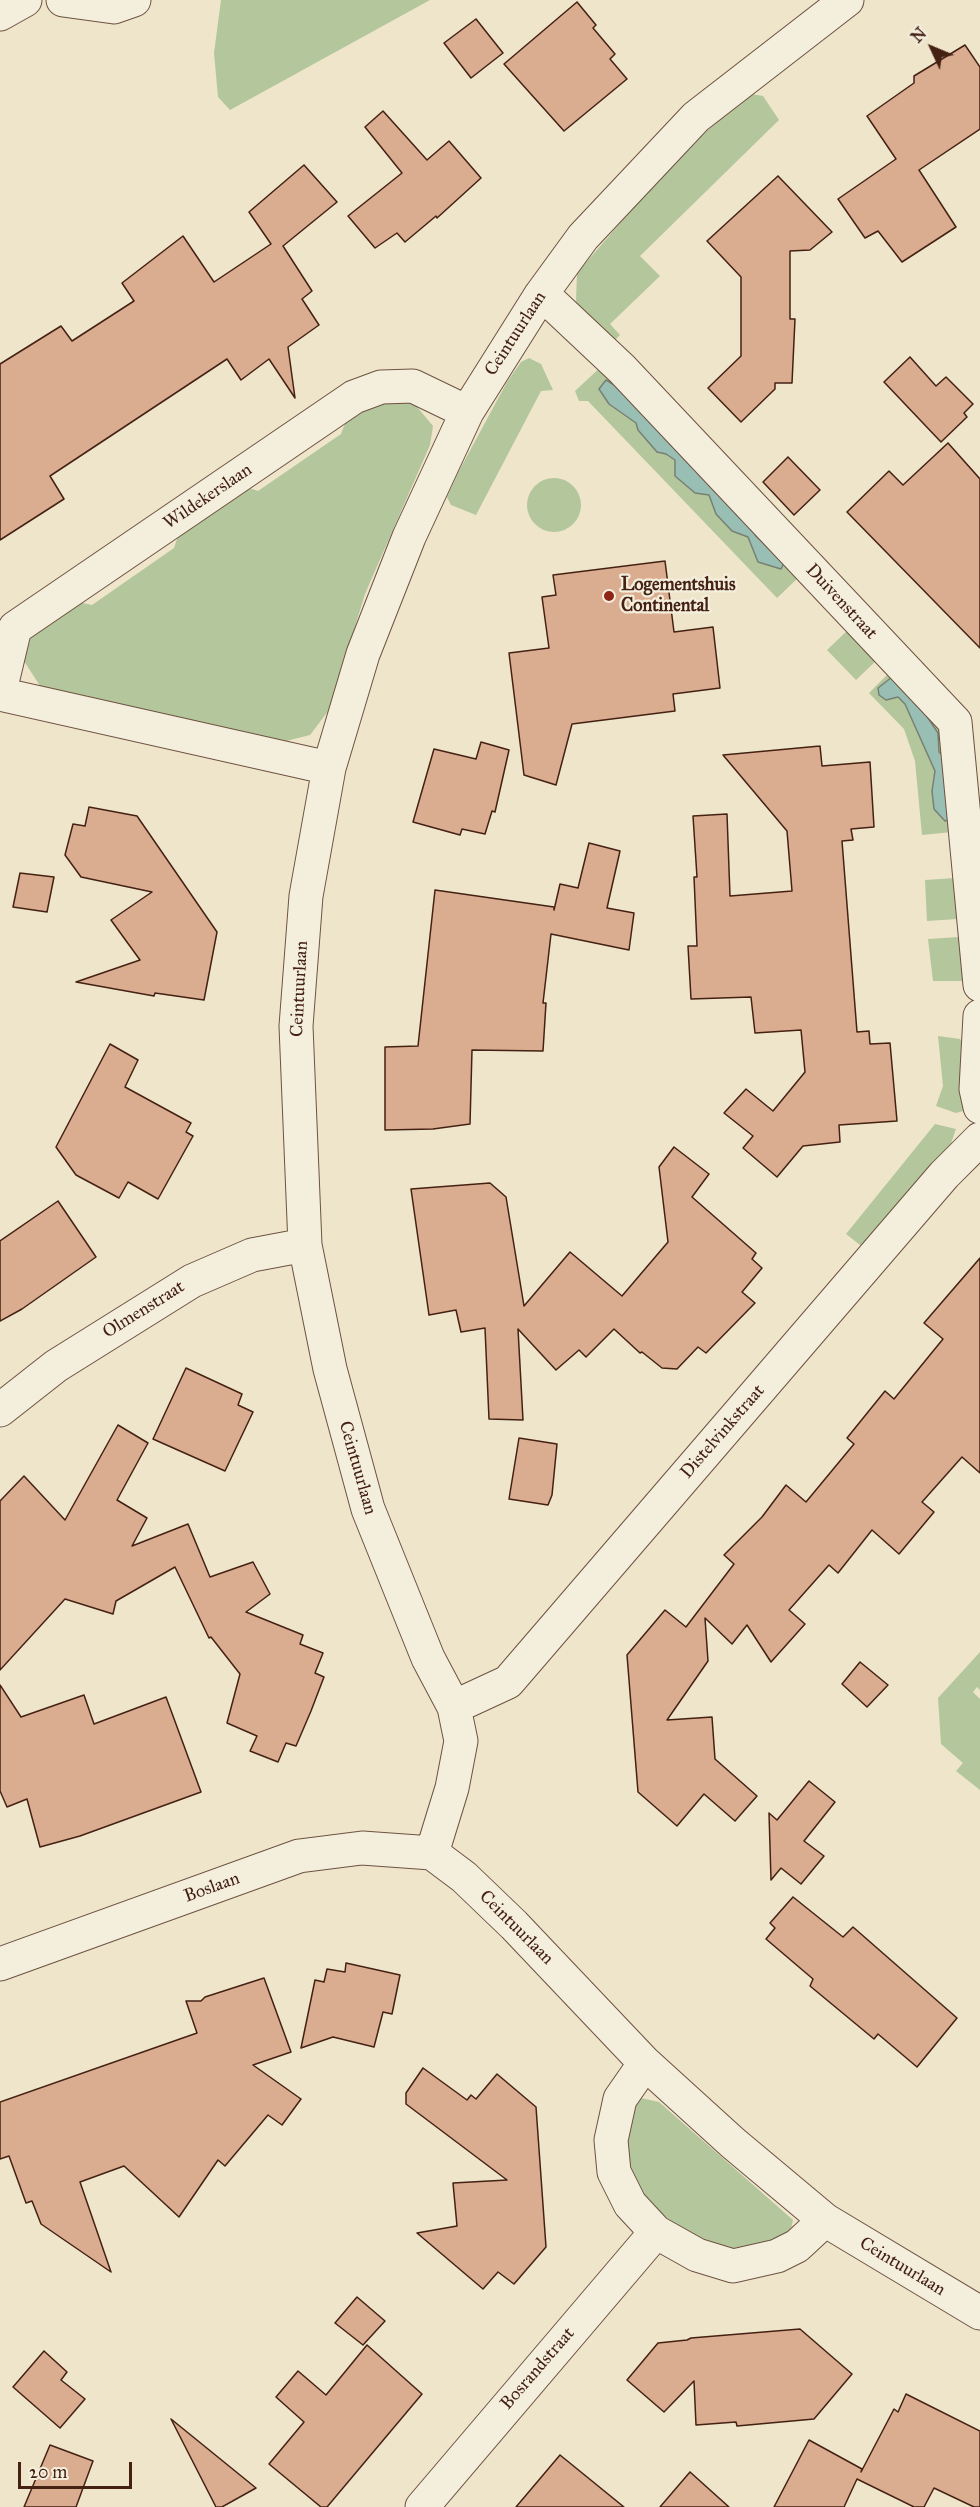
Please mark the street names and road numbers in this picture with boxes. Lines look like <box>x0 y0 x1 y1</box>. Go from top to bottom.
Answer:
street label: Ceintuurlaan <box>481 288 551 380</box>
street label: Wildekerslaan <box>160 459 256 535</box>
street label: Duivenstraat <box>801 560 881 644</box>
street label: Ceintuurlaan <box>287 940 313 1038</box>
street label: Olmenstraat <box>99 1276 189 1344</box>
street label: Distelvinkstraat <box>676 1381 770 1483</box>
street label: Ceintuurlaan <box>333 1419 381 1517</box>
street label: Boslaan <box>181 1868 243 1908</box>
street label: Ceintuurlaan <box>474 1886 558 1970</box>
street label: Ceintuurlaan <box>855 2233 949 2301</box>
street label: Bosrandstraat <box>496 2323 580 2415</box>

